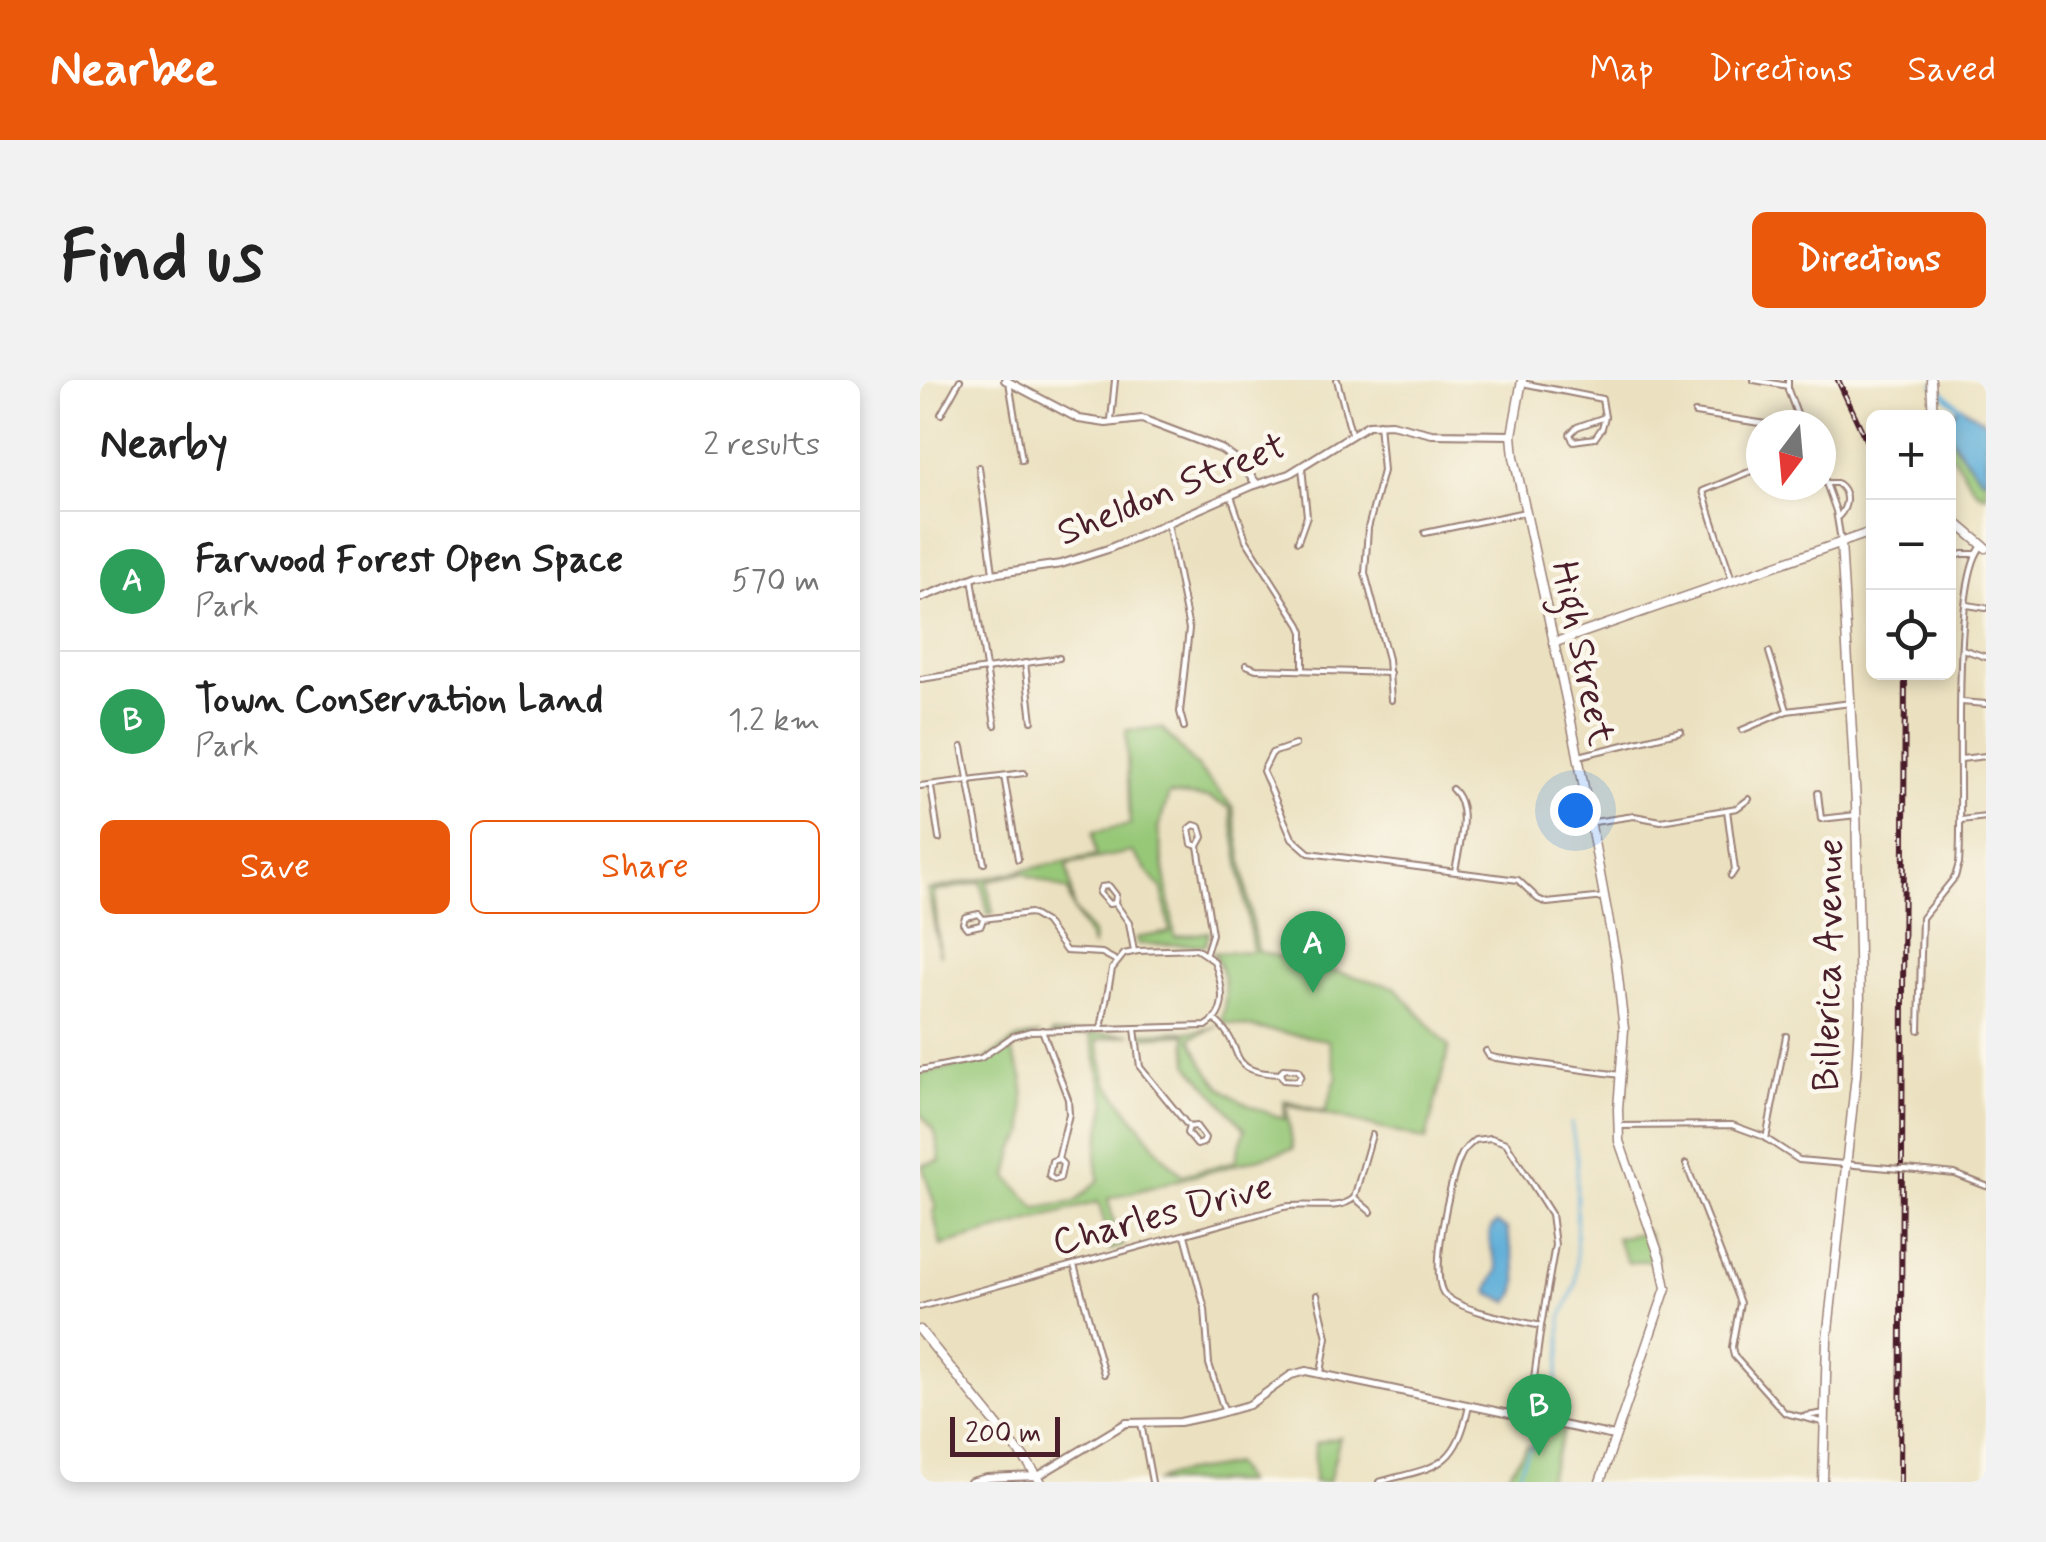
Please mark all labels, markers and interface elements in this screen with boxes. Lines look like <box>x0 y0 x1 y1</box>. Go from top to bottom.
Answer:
text: Nearbee <box>50 39 218 102</box>
text: Map <box>1590 47 1654 93</box>
text: Directions <box>1709 47 1853 93</box>
text: Saved <box>1908 47 1996 93</box>
button: Directions <box>1752 212 1986 308</box>
text: Find us <box>60 214 264 306</box>
north arrow <box>1746 410 1836 500</box>
map controls <box>1866 410 1956 680</box>
button: + <box>1866 410 1956 500</box>
text: Nearby <box>100 418 228 473</box>
street label: Sheldon Street <box>1050 422 1294 558</box>
text: 2 results <box>703 424 820 466</box>
button: − <box>1866 500 1956 590</box>
text: Farwood Forest Open Space <box>195 536 623 585</box>
street label: High Street <box>1534 557 1625 751</box>
text: A <box>122 560 143 602</box>
text: 570 m <box>731 560 820 602</box>
text: Park <box>195 585 259 627</box>
button: locate <box>1866 590 1956 680</box>
text: Town Conservation Land <box>195 676 603 725</box>
text: B <box>122 700 143 742</box>
text: 1.2 km <box>728 700 820 742</box>
text: Park <box>195 725 259 767</box>
your location <box>1550 785 1601 836</box>
button: Save <box>100 820 450 914</box>
button: Share <box>470 820 820 914</box>
street label: Billerica Avenue <box>1803 838 1856 1092</box>
pin: A <box>1280 910 1346 993</box>
street label: Charles Drive <box>1047 1163 1278 1268</box>
pin: B <box>1506 1374 1572 1456</box>
scale bar <box>950 1412 1060 1456</box>
text: 200 m <box>965 1416 1041 1453</box>

